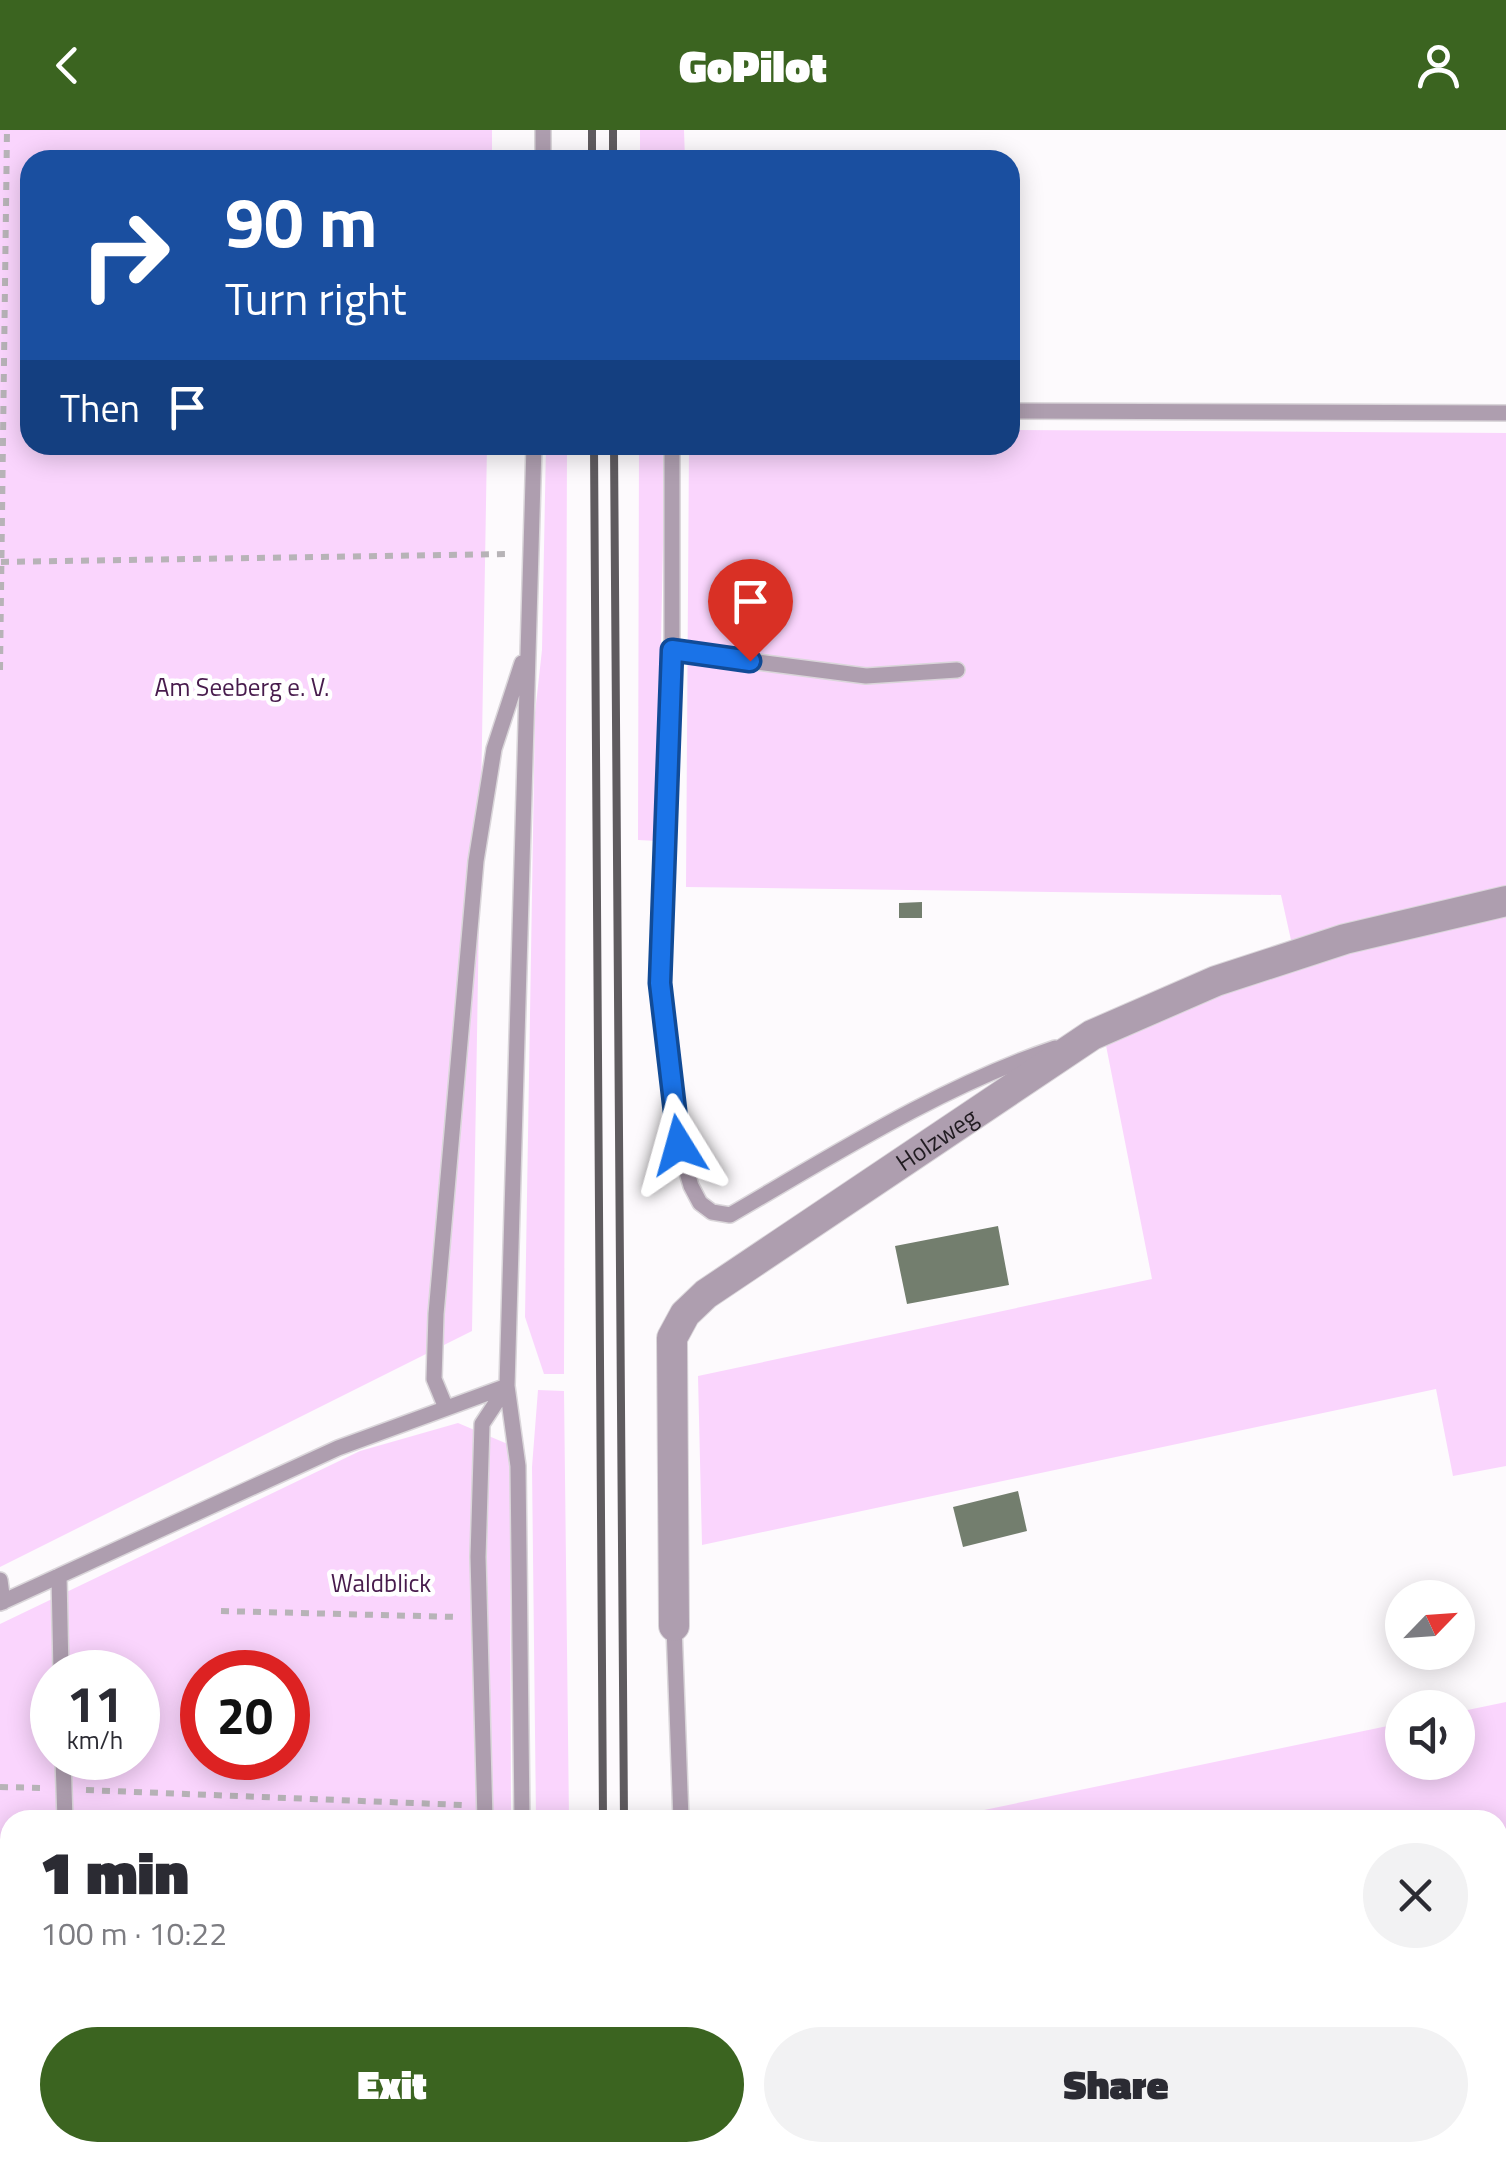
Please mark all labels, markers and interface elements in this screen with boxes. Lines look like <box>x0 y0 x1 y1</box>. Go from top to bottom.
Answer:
text: GoPilot <box>679 31 827 99</box>
icon: back <box>40 38 95 93</box>
icon: person <box>1411 38 1466 93</box>
text: 90 m <box>225 168 378 274</box>
icon: right <box>60 190 190 320</box>
text: Turn right <box>225 264 407 332</box>
text: Then <box>60 379 140 437</box>
icon: arrive <box>160 380 215 435</box>
pin <box>708 559 793 662</box>
icon: arrive <box>723 574 778 629</box>
park label: Am Seeberg e. V. <box>155 668 329 706</box>
position arrow <box>627 1093 731 1197</box>
street label: Holzweg <box>888 1098 985 1181</box>
park label: Waldblick <box>331 1564 431 1602</box>
north arrow <box>1385 1580 1475 1670</box>
map controls <box>1385 1580 1475 1780</box>
speed limit sign: 20 <box>180 1650 310 1780</box>
text: 11 <box>67 1665 123 1741</box>
button: sound <box>1385 1690 1475 1780</box>
text: km/h <box>67 1721 123 1759</box>
text: 1 min <box>40 1826 189 1917</box>
button: close <box>1363 1843 1468 1948</box>
text: 100 m · 10:22 <box>40 1909 227 1957</box>
button: Exit <box>40 2027 744 2142</box>
button: Share <box>764 2027 1468 2142</box>

